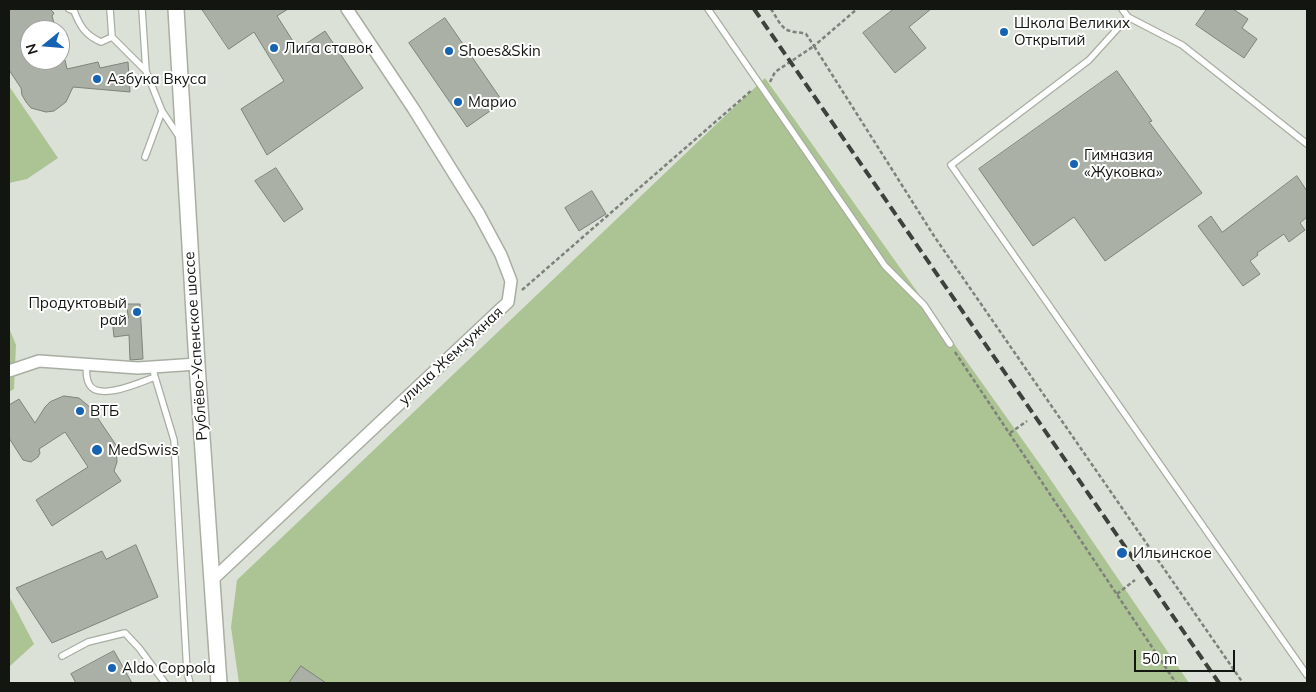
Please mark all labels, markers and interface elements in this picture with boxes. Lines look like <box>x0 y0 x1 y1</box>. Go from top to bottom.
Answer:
place label: Школа Великих Открытий <box>1014 14 1130 49</box>
north arrow <box>20 20 70 70</box>
marker: Школа Великих Открытий <box>998 26 1010 38</box>
place label: Лига ставок <box>284 39 373 57</box>
text: N <box>21 41 42 57</box>
marker: Лига ставок <box>268 42 280 54</box>
place label: Shoes&Skin <box>459 42 541 60</box>
marker: Shoes&Skin <box>443 45 455 57</box>
place label: Азбука Вкуса <box>107 70 207 88</box>
marker: Азбука Вкуса <box>91 73 103 85</box>
place label: Марио <box>468 93 517 111</box>
marker: Марио <box>452 96 464 108</box>
place label: Гимназия «Жуковка» <box>1084 146 1162 181</box>
marker: Гимназия «Жуковка» <box>1068 158 1080 170</box>
street label: Рублёво-Успенское шоссе <box>180 251 212 441</box>
place label: Продуктовый рай <box>28 294 127 329</box>
street label: улица Жемчужная <box>395 303 507 409</box>
marker: Продуктовый рай <box>131 306 143 318</box>
place label: ВТБ <box>90 402 119 420</box>
marker: ВТБ <box>74 405 86 417</box>
place label: MedSwiss <box>108 441 179 459</box>
marker: MedSwiss <box>90 443 104 457</box>
place label: Ильинское <box>1133 544 1212 562</box>
marker: Ильинское <box>1115 546 1129 560</box>
scale bar <box>1136 640 1237 672</box>
text: 50 m <box>1142 649 1177 668</box>
place label: Aldo Coppola <box>122 659 216 677</box>
marker: Aldo Coppola <box>106 662 118 674</box>

